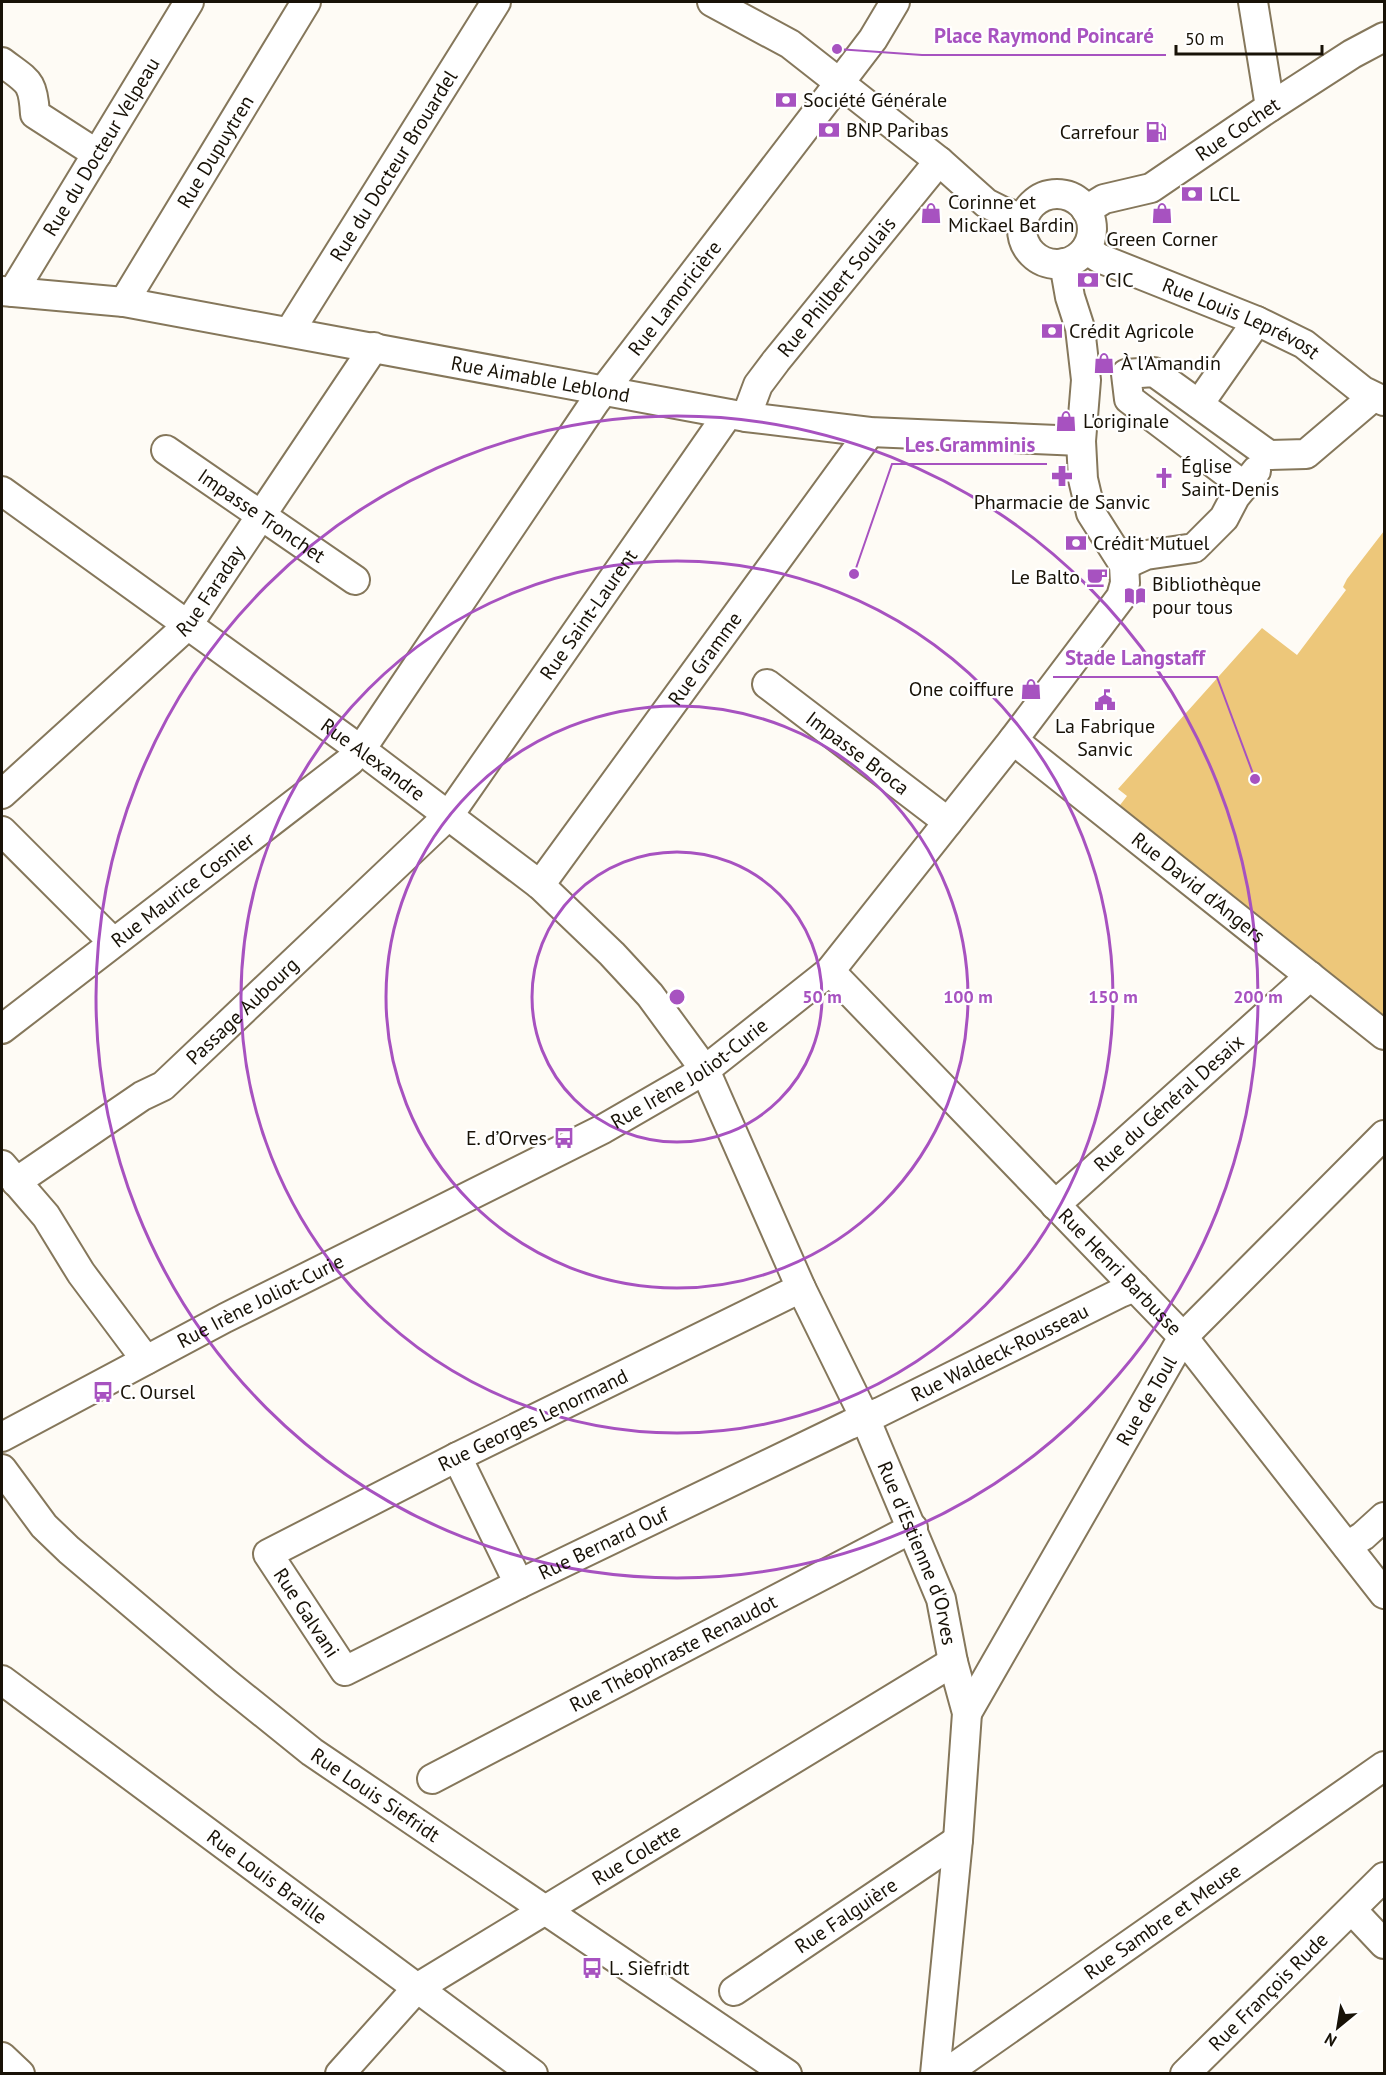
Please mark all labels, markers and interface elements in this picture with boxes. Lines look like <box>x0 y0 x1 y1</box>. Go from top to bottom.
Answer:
callout: Place Raymond Poincaré <box>922 16 1166 55</box>
scale bar <box>1176 18 1322 56</box>
text: Place Raymond Poincaré <box>934 22 1154 49</box>
text: 50 m <box>1185 27 1224 50</box>
street label: Rue du Docteur Velpeau <box>37 52 165 241</box>
street label: Rue du Docteur Brouardel <box>324 65 463 266</box>
place label: Société Générale <box>803 87 947 113</box>
bank icon: Société Générale <box>774 88 798 112</box>
street label: Rue Dupuytren <box>171 90 259 213</box>
street label: Rue Cochet <box>1190 91 1285 167</box>
place label: BNP Paribas <box>846 117 949 143</box>
bank icon: BNP Paribas <box>817 118 841 142</box>
place label: Carrefour <box>1060 119 1139 145</box>
fuel station icon: Carrefour <box>1144 120 1168 144</box>
place label: LCL <box>1209 181 1240 207</box>
bank icon: LCL <box>1180 182 1204 206</box>
place label: Corinne et Mickael Bardin <box>948 189 1075 238</box>
shop icon: Corinne et Mickael Bardin <box>919 201 943 225</box>
shop icon: Green Corner <box>1150 201 1174 225</box>
street label: Rue Philbert Soulais <box>772 211 901 362</box>
place label: Green Corner <box>1106 226 1218 252</box>
street label: Rue Lamoricière <box>622 235 727 361</box>
place label: CIC <box>1105 267 1134 293</box>
bank icon: CIC <box>1076 268 1100 292</box>
street label: Rue Louis Leprévost <box>1158 272 1325 365</box>
place label: Crédit Agricole <box>1069 318 1194 344</box>
bank icon: Crédit Agricole <box>1040 319 1064 343</box>
street label: Rue Aimable Leblond <box>449 350 632 408</box>
place label: À l'Amandin <box>1121 350 1221 376</box>
shop icon: À l'Amandin <box>1092 351 1116 375</box>
place label: L'originale <box>1083 408 1169 434</box>
shop icon: L'originale <box>1054 409 1078 433</box>
callout: Les Gramminis <box>892 425 1047 464</box>
text: Les Gramminis <box>905 431 1035 458</box>
place label: Église Saint-Denis <box>1181 453 1279 502</box>
street label: Impasse Tronchet <box>193 463 331 569</box>
pharmacy icon: Pharmacie de Sanvic <box>1050 464 1074 488</box>
church icon: Église Saint-Denis <box>1152 466 1176 490</box>
place label: Pharmacie de Sanvic <box>974 489 1150 515</box>
place label: Crédit Mutuel <box>1093 530 1210 556</box>
bank icon: Crédit Mutuel <box>1064 531 1088 555</box>
street label: Rue Faraday <box>171 540 251 643</box>
street label: Rue Saint-Laurent <box>534 544 643 685</box>
place label: Le Balto <box>1011 564 1080 590</box>
cafe icon: Le Balto <box>1085 565 1109 589</box>
place label: Bibliothèque pour tous <box>1152 571 1261 620</box>
library icon: Bibliothèque pour tous <box>1123 584 1147 608</box>
street label: Rue Gramme <box>662 607 748 711</box>
callout: Stade Langstaff <box>1053 638 1217 677</box>
text: Stade Langstaff <box>1065 644 1206 671</box>
place label: One coiffure <box>909 676 1014 702</box>
shop icon: One coiffure <box>1019 677 1043 701</box>
public building icon: La Fabrique Sanvic <box>1093 688 1117 712</box>
street label: Impasse Broca <box>801 705 915 801</box>
street label: Rue Alexandre <box>316 712 430 807</box>
place label: La Fabrique Sanvic <box>1055 713 1155 762</box>
street label: Rue Maurice Cosnier <box>106 826 260 953</box>
street label: Rue David d'Angers <box>1126 826 1271 949</box>
street label: Passage Aubourg <box>181 952 304 1070</box>
text: 50 m <box>802 985 842 1008</box>
text: 100 m <box>943 985 993 1008</box>
text: 150 m <box>1088 985 1138 1008</box>
text: 200 m <box>1233 985 1283 1008</box>
centre of rings <box>667 987 687 1007</box>
street label: Rue Irène Joliot-Curie <box>606 1012 773 1135</box>
street label: Rue du Général Desaix <box>1088 1028 1250 1177</box>
place label: E. d’Orves <box>466 1125 547 1151</box>
bus stop icon: E. d’Orves <box>552 1126 576 1150</box>
street label: Rue Henri Barbusse <box>1053 1203 1188 1341</box>
street label: Rue Irène Joliot-Curie <box>173 1248 348 1354</box>
street label: Rue Waldeck-Rousseau <box>907 1298 1093 1408</box>
street label: Rue de Toul <box>1110 1351 1182 1450</box>
street label: Rue Georges Lenormand <box>434 1363 632 1477</box>
place label: C. Oursel <box>120 1379 195 1405</box>
bus stop icon: C. Oursel <box>91 1380 115 1404</box>
street label: Rue d'Estienne d'Orves <box>872 1457 962 1647</box>
street label: Rue Bernard Ouf <box>534 1500 674 1586</box>
street label: Rue Galvani <box>268 1563 346 1662</box>
street label: Rue Théophraste Renaudot <box>565 1588 781 1718</box>
street label: Rue Louis Siefridt <box>306 1742 445 1848</box>
street label: Rue Colette <box>587 1818 685 1892</box>
street label: Rue Louis Braille <box>202 1823 332 1930</box>
street label: Rue Sambre et Meuse <box>1079 1858 1246 1985</box>
street label: Rue Falguière <box>790 1872 902 1959</box>
street label: Rue François Rude <box>1203 1927 1333 2056</box>
place label: L. Siefridt <box>609 1955 690 1981</box>
bus stop icon: L. Siefridt <box>580 1956 604 1980</box>
north arrow <box>1308 1997 1368 2057</box>
text: N <box>1321 2029 1340 2051</box>

